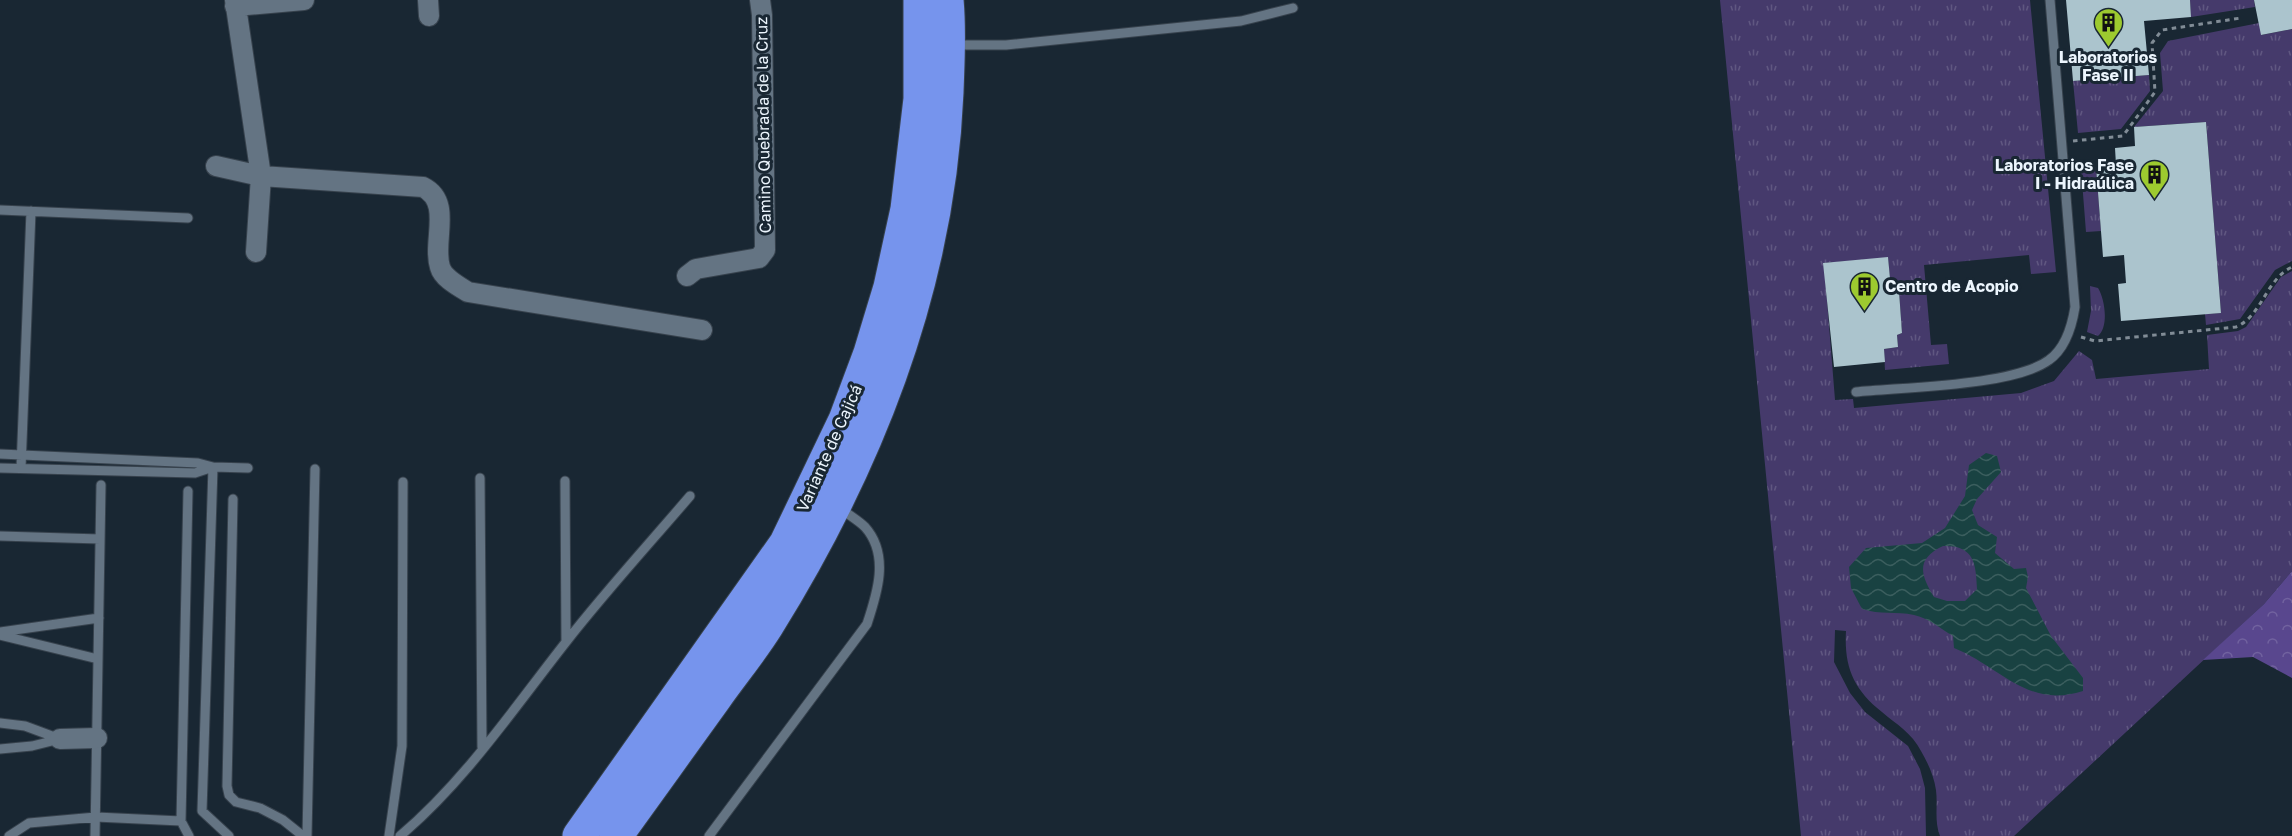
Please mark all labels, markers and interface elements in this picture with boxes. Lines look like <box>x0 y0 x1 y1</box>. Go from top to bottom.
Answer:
building icon: Laboratorios Fase II <box>2092 6 2124 48</box>
street label: Camino Quebrada de la Cruz <box>751 16 775 234</box>
place label: Laboratorios Fase II <box>2059 47 2157 85</box>
place label: Laboratorios Fase I - Hidraúlica <box>1995 155 2134 193</box>
building icon: Laboratorios Fase I - Hidraúlica <box>2139 158 2171 200</box>
building icon: Centro de Acopio <box>1848 270 1880 312</box>
place label: Centro de Acopio <box>1885 276 2019 296</box>
street label: Variante de Cajicá <box>792 381 866 515</box>

